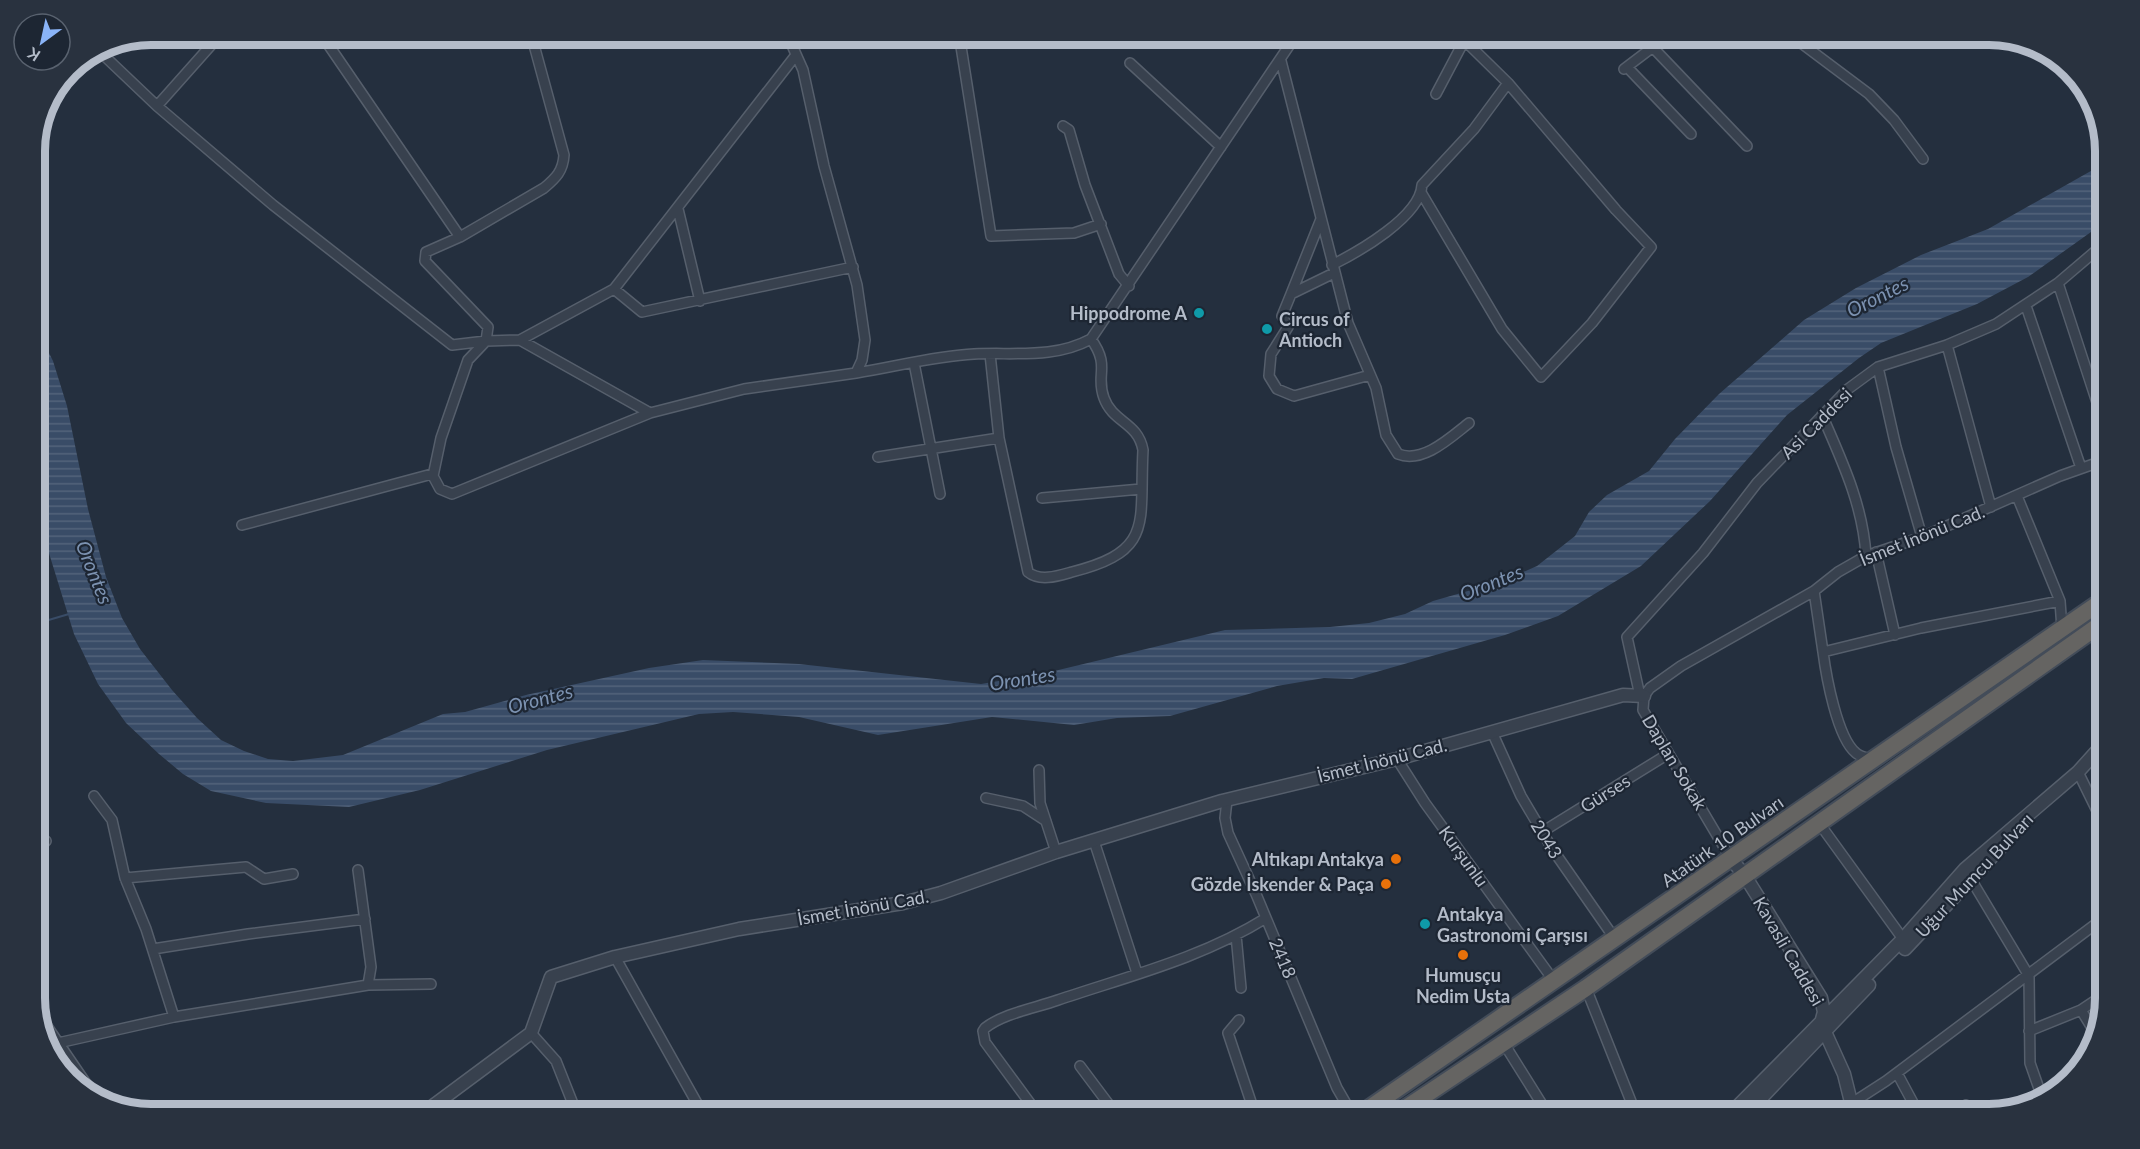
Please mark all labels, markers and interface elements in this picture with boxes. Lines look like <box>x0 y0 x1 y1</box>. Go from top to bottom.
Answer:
north arrow <box>12 12 72 72</box>
text: K <box>23 43 43 66</box>
water label: Orontes <box>1842 270 1912 322</box>
place label: Hippodrome A <box>1070 302 1187 324</box>
marker: Hippodrome A <box>1192 306 1206 320</box>
place label: Circus of Antioch <box>1278 308 1350 351</box>
marker: Circus of Antioch <box>1260 322 1274 336</box>
street label: Asi Caddesi <box>1776 383 1856 463</box>
street label: İsmet İnönü Cad. <box>1856 500 1988 570</box>
water label: Orontes <box>71 537 119 607</box>
water label: Orontes <box>1456 558 1526 606</box>
water label: Orontes <box>987 661 1057 695</box>
water label: Orontes <box>505 678 575 718</box>
street label: Daplan Sokak <box>1638 710 1713 814</box>
street label: İsmet İnönü Cad. <box>1315 733 1449 787</box>
street label: Gürses <box>1576 769 1634 817</box>
street label: Atatürk 10 Bulvarı <box>1657 791 1787 891</box>
street label: Uğur Mumcu Bulvarı <box>1911 808 2037 942</box>
street label: 2043 <box>1527 815 1567 863</box>
street label: Kurşunlu <box>1434 821 1494 891</box>
place label: Altıkapı Antakya <box>1251 848 1384 870</box>
marker: Altıkapı Antakya <box>1389 852 1403 866</box>
place label: Gözde İskender & Paça <box>1191 873 1374 895</box>
marker: Gözde İskender & Paça <box>1379 877 1393 891</box>
street label: İsmet İnönü Cad. <box>796 885 930 929</box>
street label: Kavasli Caddesi <box>1749 893 1829 1009</box>
place label: Antakya Gastronomi Çarşısı <box>1436 903 1588 946</box>
marker: Antakya Gastronomi Çarşısı <box>1418 917 1432 931</box>
street label: 2418 <box>1265 934 1301 982</box>
marker: Humusçu Nedim Usta <box>1456 948 1470 962</box>
place label: Humusçu Nedim Usta <box>1416 964 1510 1007</box>

